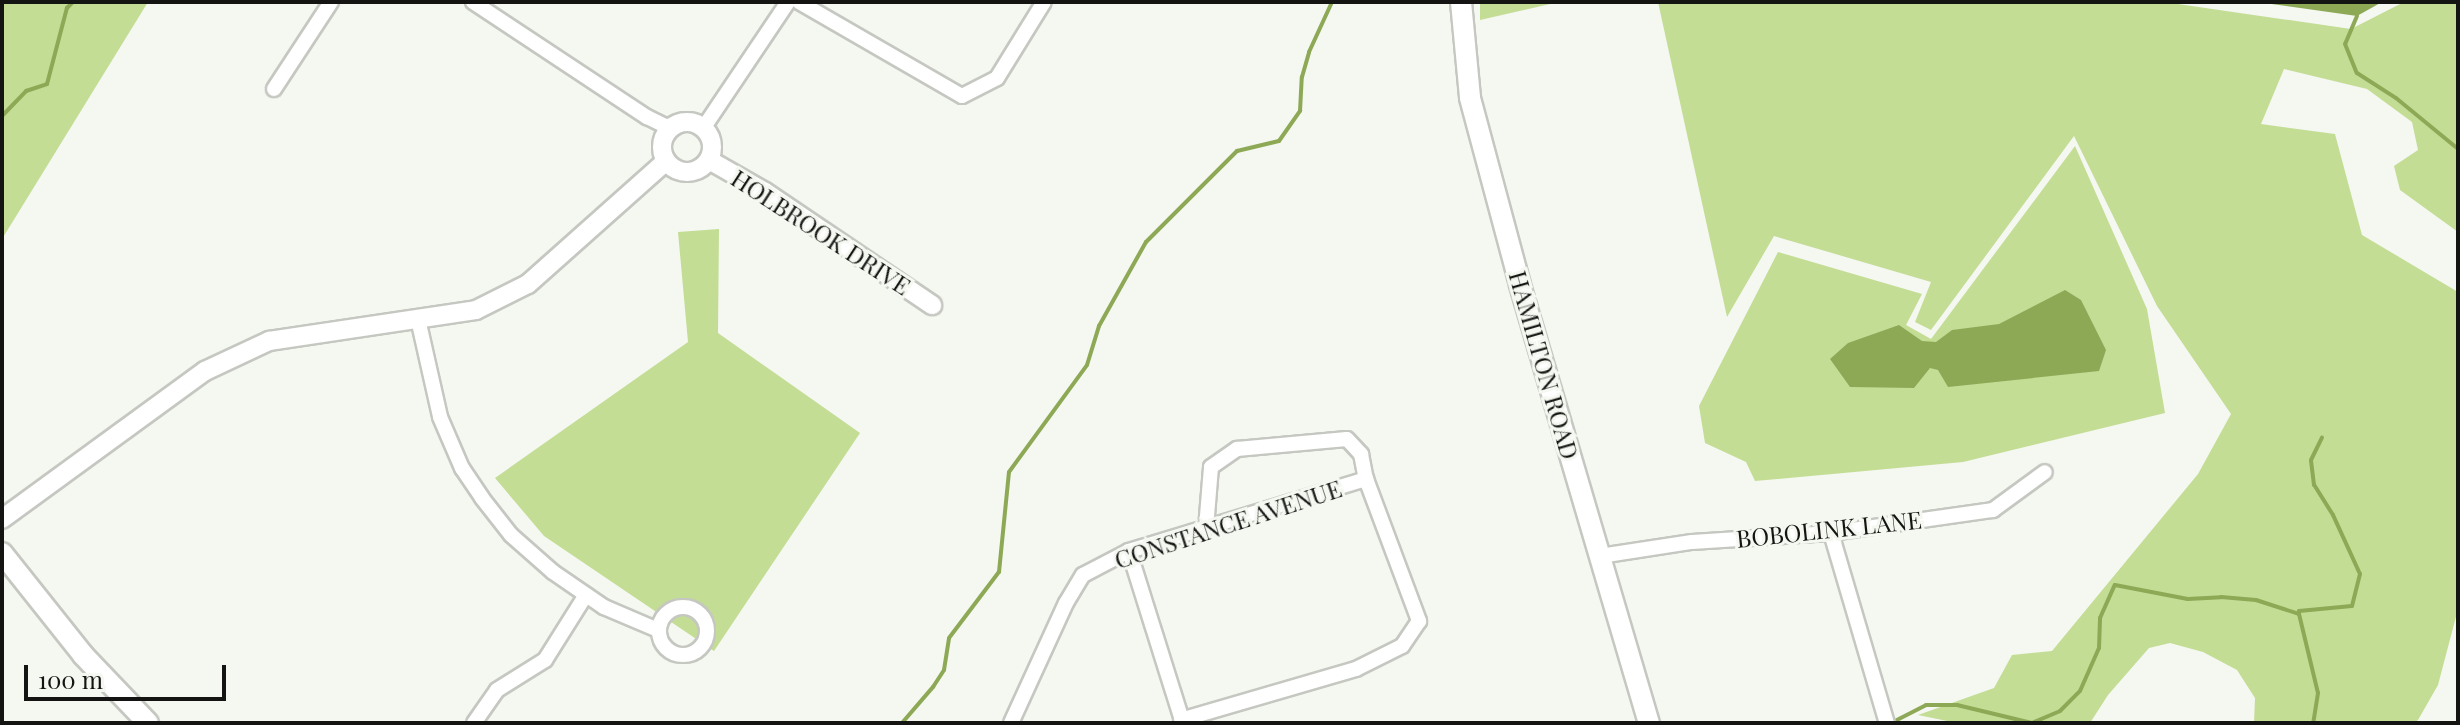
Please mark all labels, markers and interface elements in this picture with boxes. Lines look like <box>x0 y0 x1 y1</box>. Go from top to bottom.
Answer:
street label: HOLBROOK DRIVE <box>726 163 916 301</box>
street label: HAMILTON ROAD <box>1503 267 1585 463</box>
street label: CONSTANCE AVENUE <box>1110 474 1346 574</box>
street label: BOBOLINK LANE <box>1735 505 1923 553</box>
scale bar <box>28 649 230 699</box>
text: 100 m <box>38 663 103 695</box>

